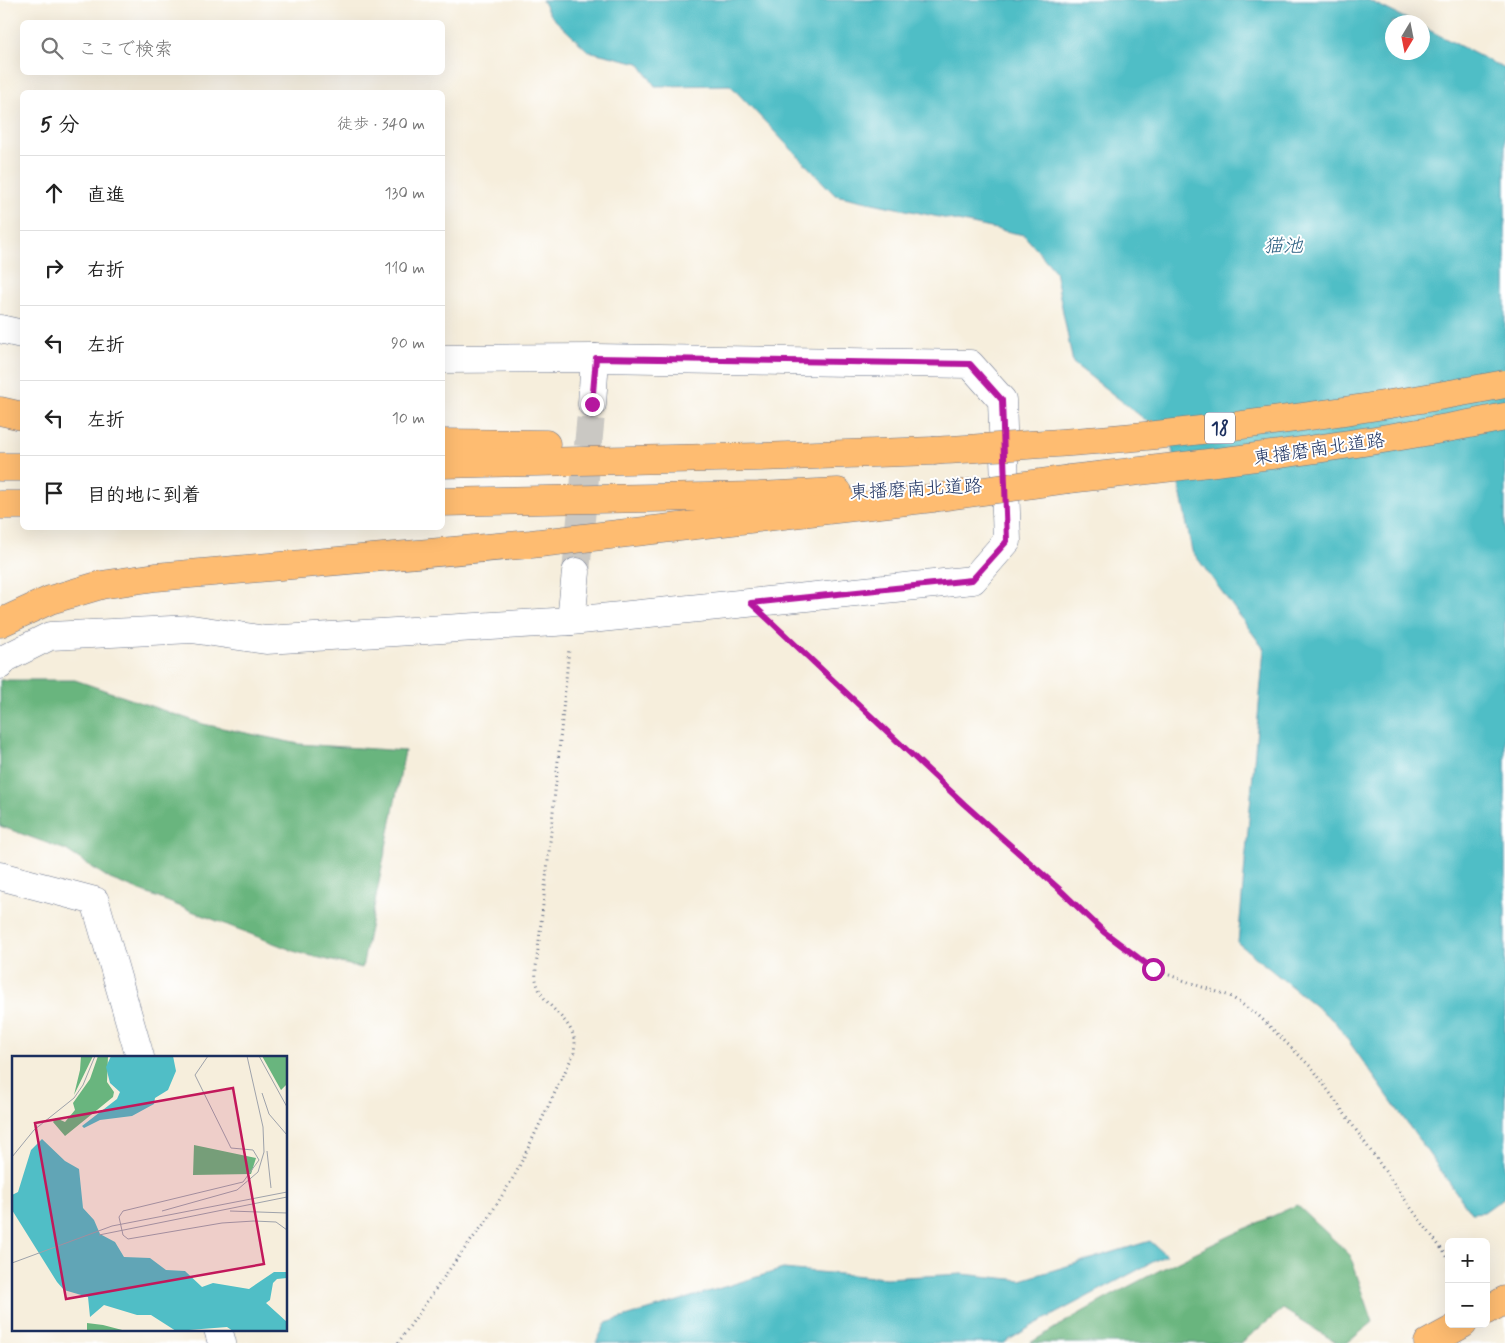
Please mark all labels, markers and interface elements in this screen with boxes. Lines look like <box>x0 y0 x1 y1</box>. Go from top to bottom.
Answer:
north arrow <box>1385 15 1430 60</box>
search box <box>20 20 445 75</box>
icon: search <box>38 34 66 62</box>
text: ここで検索 <box>78 37 173 62</box>
text: 5 分 <box>40 111 79 139</box>
text: 徒歩 · 340 m <box>337 114 425 135</box>
icon: ahead <box>40 179 68 207</box>
text: 直進 <box>87 183 125 208</box>
text: 130 m <box>384 183 425 204</box>
water label: 猫池 <box>1263 233 1304 260</box>
icon: right <box>40 254 68 282</box>
text: 右折 <box>87 258 125 283</box>
text: 110 m <box>384 258 425 279</box>
icon: left <box>40 329 68 357</box>
text: 左折 <box>87 333 125 358</box>
text: 90 m <box>391 333 425 354</box>
route end <box>581 393 604 416</box>
icon: left <box>40 404 68 432</box>
text: 左折 <box>87 408 125 433</box>
text: 10 m <box>392 408 425 429</box>
road number: 18 <box>1205 412 1235 443</box>
street label: 東播磨南北道路 <box>1252 428 1387 471</box>
street label: 東播磨南北道路 <box>849 474 983 505</box>
icon: arrive <box>40 479 68 507</box>
text: 目的地に到着 <box>87 483 201 508</box>
route start <box>1142 958 1165 981</box>
inset map <box>12 1056 288 1330</box>
map controls <box>1445 1238 1490 1328</box>
button: + <box>1445 1238 1490 1283</box>
button: − <box>1445 1283 1490 1328</box>

